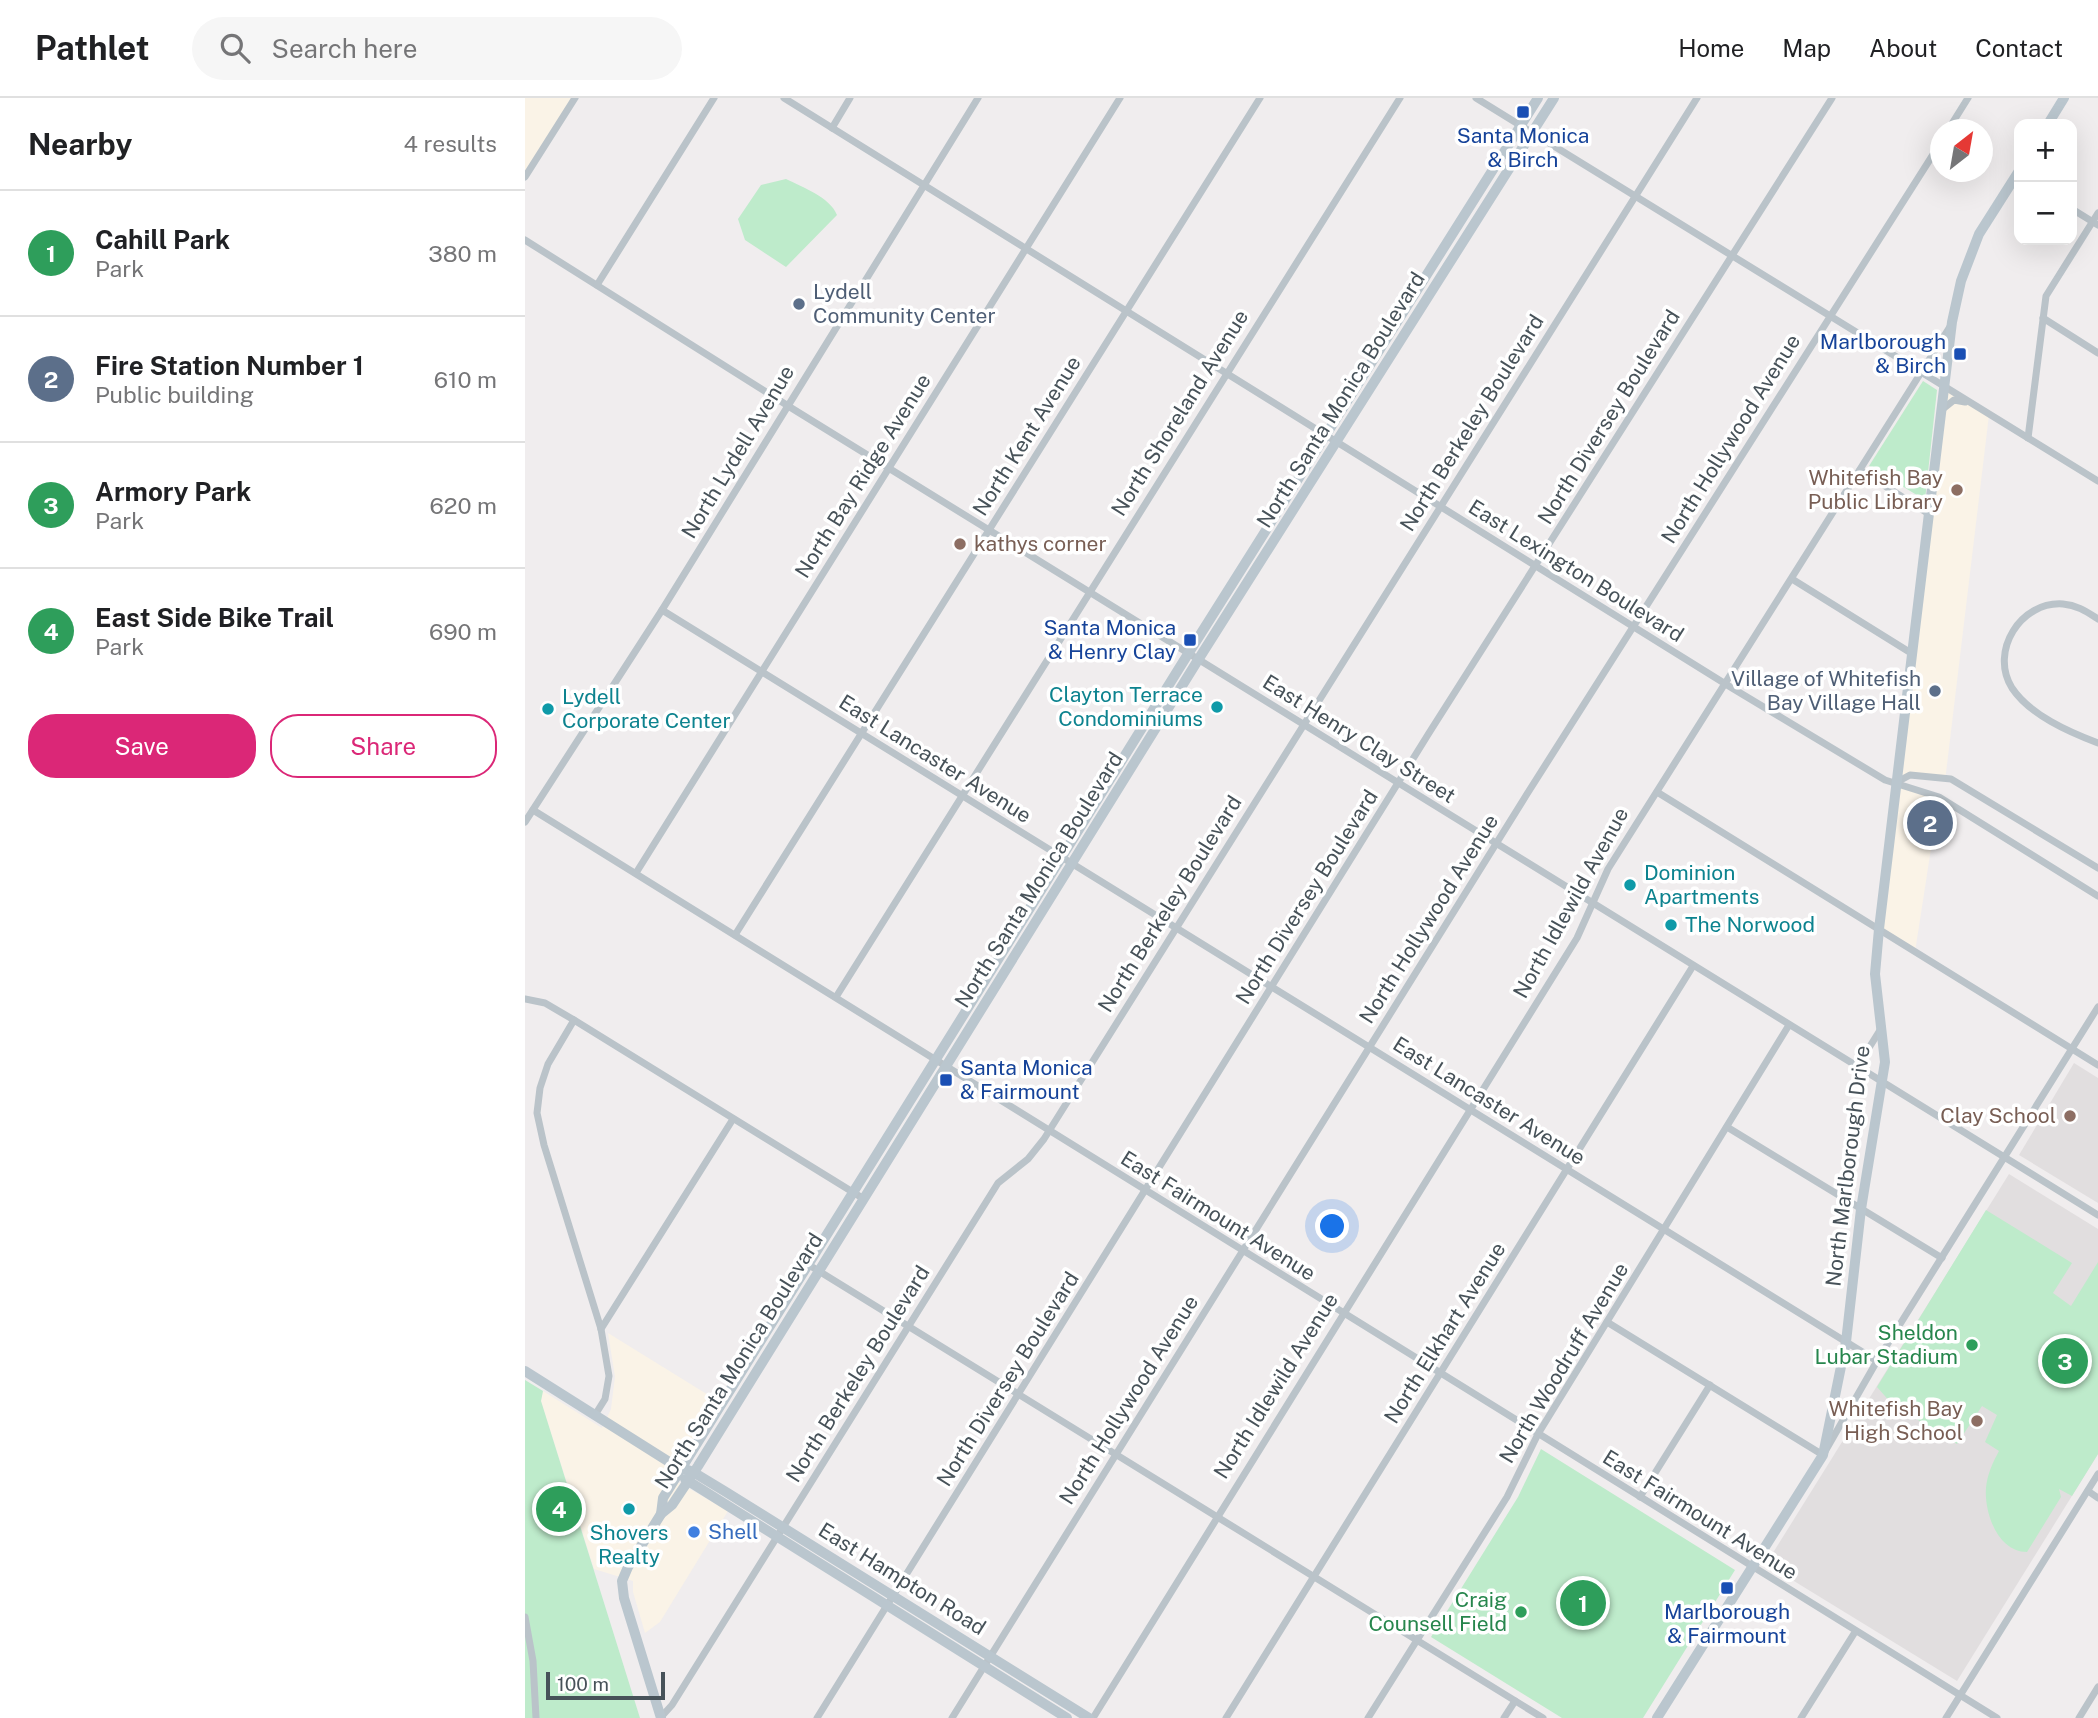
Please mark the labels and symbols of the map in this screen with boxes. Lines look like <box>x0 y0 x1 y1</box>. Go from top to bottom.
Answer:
marker: Santa Monica & Birch <box>1515 104 1531 120</box>
north arrow <box>1930 119 1993 182</box>
place label: Santa Monica & Birch <box>1457 123 1589 172</box>
street label: North Santa Monica Boulevard <box>1251 267 1430 532</box>
place label: Lydell Community Center <box>813 279 996 328</box>
marker: Lydell Community Center <box>791 296 807 312</box>
street label: North Shoreland Avenue <box>1106 305 1253 521</box>
street label: North Diversey Boulevard <box>1532 305 1685 529</box>
street label: North Berkeley Boulevard <box>1395 310 1549 536</box>
place label: Marlborough & Birch <box>1820 329 1946 378</box>
street label: North Hollywood Avenue <box>1656 330 1805 548</box>
marker: Marlborough & Birch <box>1952 346 1968 362</box>
street label: North Kent Avenue <box>967 351 1086 520</box>
street label: North Lydell Avenue <box>676 361 799 543</box>
street label: North Bay Ridge Avenue <box>789 369 936 582</box>
place label: Whitefish Bay Public Library <box>1808 465 1943 514</box>
marker: Whitefish Bay Public Library <box>1949 482 1965 498</box>
street label: East Lexington Boulevard <box>1464 494 1688 647</box>
place label: kathys corner <box>974 531 1107 556</box>
marker: kathys corner <box>952 536 968 552</box>
place label: Santa Monica & Henry Clay <box>1043 615 1176 664</box>
marker: Santa Monica & Henry Clay <box>1182 632 1198 648</box>
place label: Village of Whitefish Bay Village Hall <box>1731 666 1921 715</box>
street label: East Henry Clay Street <box>1258 669 1460 808</box>
place label: Clayton Terrace Condominiums <box>1049 682 1203 731</box>
marker: Village of Whitefish Bay Village Hall <box>1927 683 1943 699</box>
place label: Lydell Corporate Center <box>562 684 731 733</box>
street label: East Lancaster Avenue <box>835 689 1036 828</box>
marker: Clayton Terrace Condominiums <box>1209 699 1225 715</box>
marker: Lydell Corporate Center <box>540 701 556 717</box>
street label: North Santa Monica Boulevard <box>949 747 1128 1012</box>
street label: North Diversey Boulevard <box>1230 785 1383 1009</box>
street label: North Berkeley Boulevard <box>1093 791 1247 1017</box>
pin: 2 <box>1907 797 1953 849</box>
street label: North Idlewild Avenue <box>1508 803 1633 1002</box>
street label: North Hollywood Avenue <box>1354 810 1503 1028</box>
place label: Dominion Apartments <box>1644 860 1759 909</box>
marker: Dominion Apartments <box>1622 877 1638 893</box>
place label: The Norwood <box>1685 912 1815 937</box>
marker: The Norwood <box>1663 917 1679 933</box>
street label: East Lancaster Avenue <box>1389 1031 1590 1170</box>
street label: North Marlborough Drive <box>1820 1044 1875 1288</box>
place label: Santa Monica & Fairmount <box>960 1055 1093 1104</box>
marker: Santa Monica & Fairmount <box>938 1072 954 1088</box>
place label: Clay School <box>1940 1103 2056 1128</box>
marker: Clay School <box>2062 1108 2078 1124</box>
street label: East Fairmount Avenue <box>1116 1145 1320 1286</box>
your location <box>1315 1209 1349 1243</box>
street label: North Santa Monica Boulevard <box>649 1228 828 1493</box>
street label: North Elkhart Avenue <box>1379 1238 1510 1428</box>
street label: North Woodruff Avenue <box>1494 1258 1633 1468</box>
street label: North Berkeley Boulevard <box>781 1261 935 1487</box>
street label: North Diversey Boulevard <box>931 1267 1084 1491</box>
street label: North Idlewild Avenue <box>1208 1288 1343 1483</box>
street label: North Hollywood Avenue <box>1054 1291 1203 1509</box>
place label: Sheldon Lubar Stadium <box>1814 1320 1958 1369</box>
pin: 3 <box>2042 1335 2088 1387</box>
marker: Sheldon Lubar Stadium <box>1964 1337 1980 1353</box>
place label: Whitefish Bay High School <box>1828 1396 1963 1445</box>
marker: Whitefish Bay High School <box>1969 1413 1985 1429</box>
street label: East Fairmount Avenue <box>1598 1444 1802 1585</box>
pin: 4 <box>536 1483 582 1535</box>
marker: Shovers Realty <box>621 1501 637 1517</box>
street label: East Hampton Road <box>814 1517 991 1640</box>
place label: Shell <box>708 1519 758 1544</box>
place label: Shovers Realty <box>590 1520 668 1569</box>
marker: Shell <box>686 1524 702 1540</box>
pin: 1 <box>1560 1577 1606 1629</box>
marker: Marlborough & Fairmount <box>1719 1580 1735 1596</box>
place label: Craig Counsell Field <box>1368 1587 1507 1636</box>
place label: Marlborough & Fairmount <box>1664 1599 1790 1648</box>
marker: Craig Counsell Field <box>1513 1604 1529 1620</box>
scale bar <box>546 1669 665 1701</box>

